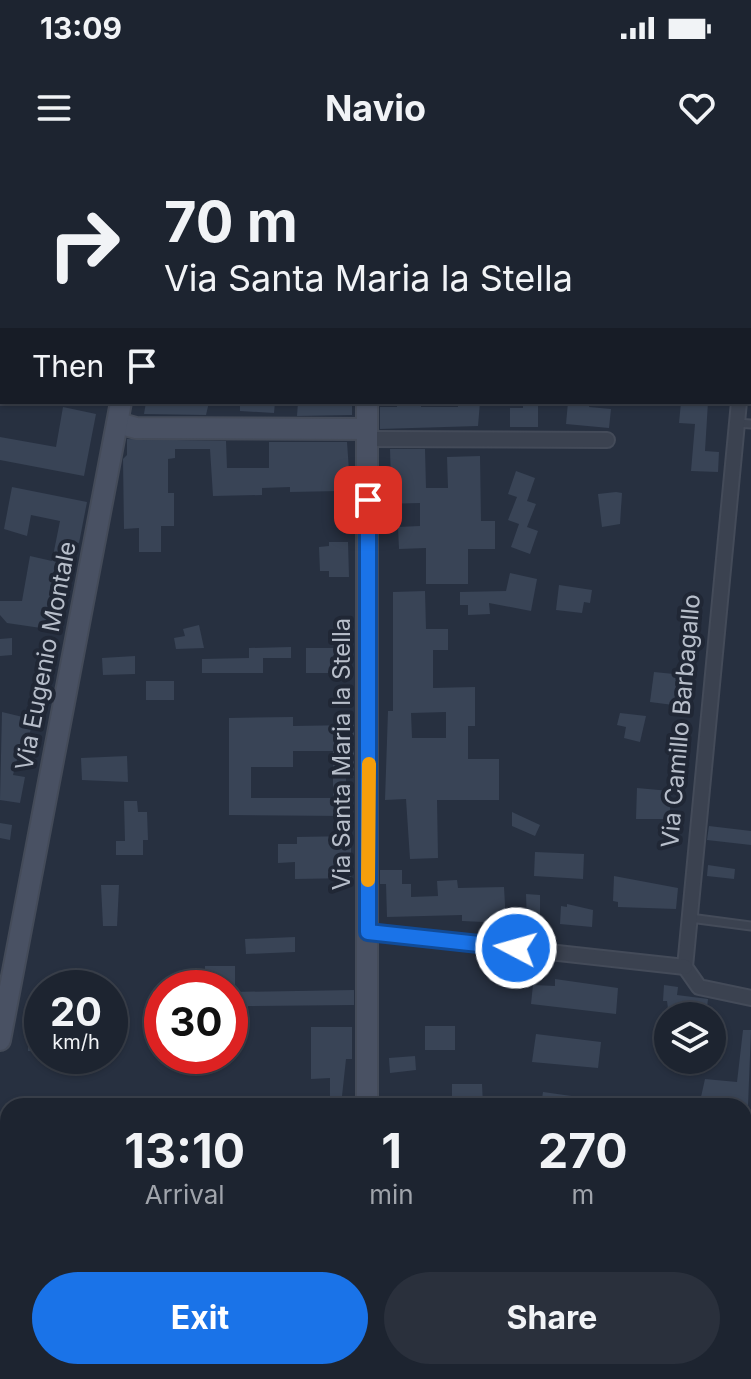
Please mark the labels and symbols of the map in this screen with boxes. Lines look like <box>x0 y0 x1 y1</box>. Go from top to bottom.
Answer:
pin <box>334 466 402 534</box>
street label: Via Eugenio Montale <box>9 539 82 773</box>
street label: Via Camillo Barbagallo <box>655 593 706 849</box>
street label: Via Santa Maria la Stella <box>327 618 356 890</box>
position arrow <box>474 906 558 990</box>
speed limit sign: 30 <box>144 970 248 1074</box>

